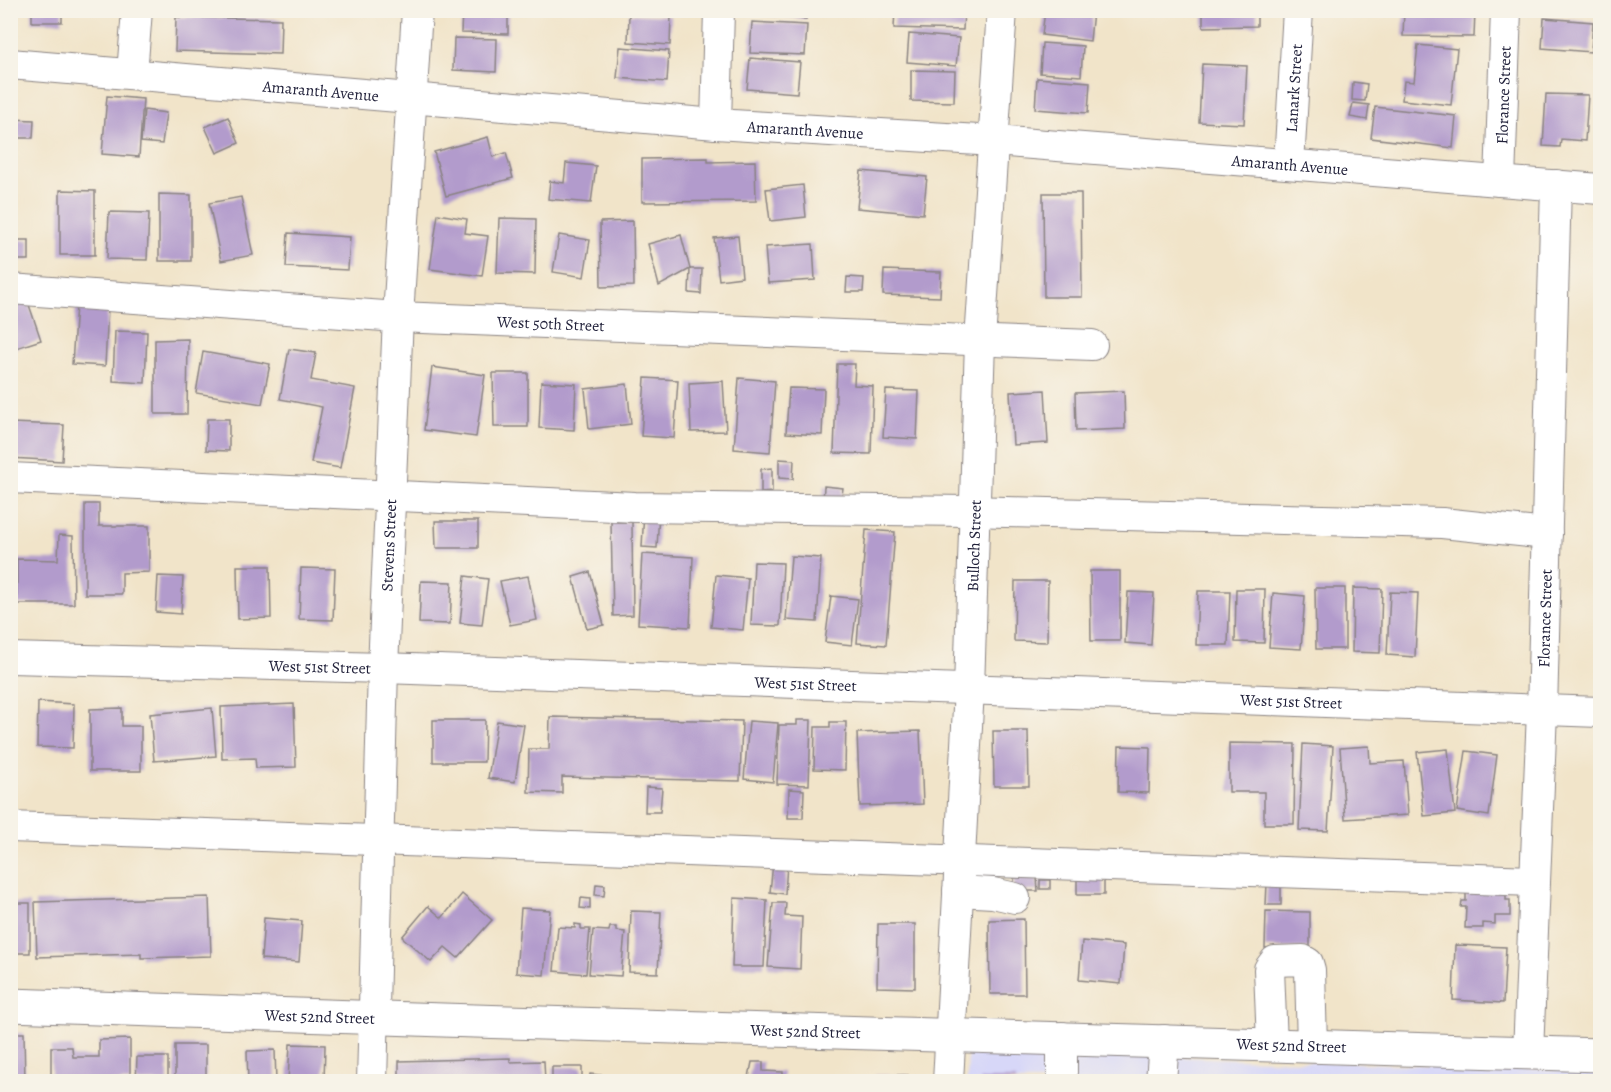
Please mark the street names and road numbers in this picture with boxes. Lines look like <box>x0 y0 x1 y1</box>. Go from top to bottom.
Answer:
street label: Lanark Street <box>1281 43 1308 133</box>
street label: Florance Street <box>1491 45 1517 145</box>
street label: Amaranth Avenue <box>261 75 380 107</box>
street label: Amaranth Avenue <box>745 116 864 145</box>
street label: Amaranth Avenue <box>1230 150 1349 181</box>
street label: West 50th Street <box>496 311 605 337</box>
street label: Stevens Street <box>376 499 402 592</box>
street label: Bulloch Street <box>962 499 987 592</box>
street label: Florance Street <box>1533 569 1558 668</box>
street label: West 51st Street <box>267 655 371 680</box>
street label: West 51st Street <box>753 671 857 697</box>
street label: West 51st Street <box>1239 689 1343 715</box>
street label: West 52nd Street <box>263 1004 375 1030</box>
street label: West 52nd Street <box>749 1019 861 1044</box>
street label: West 52nd Street <box>1235 1033 1347 1059</box>

